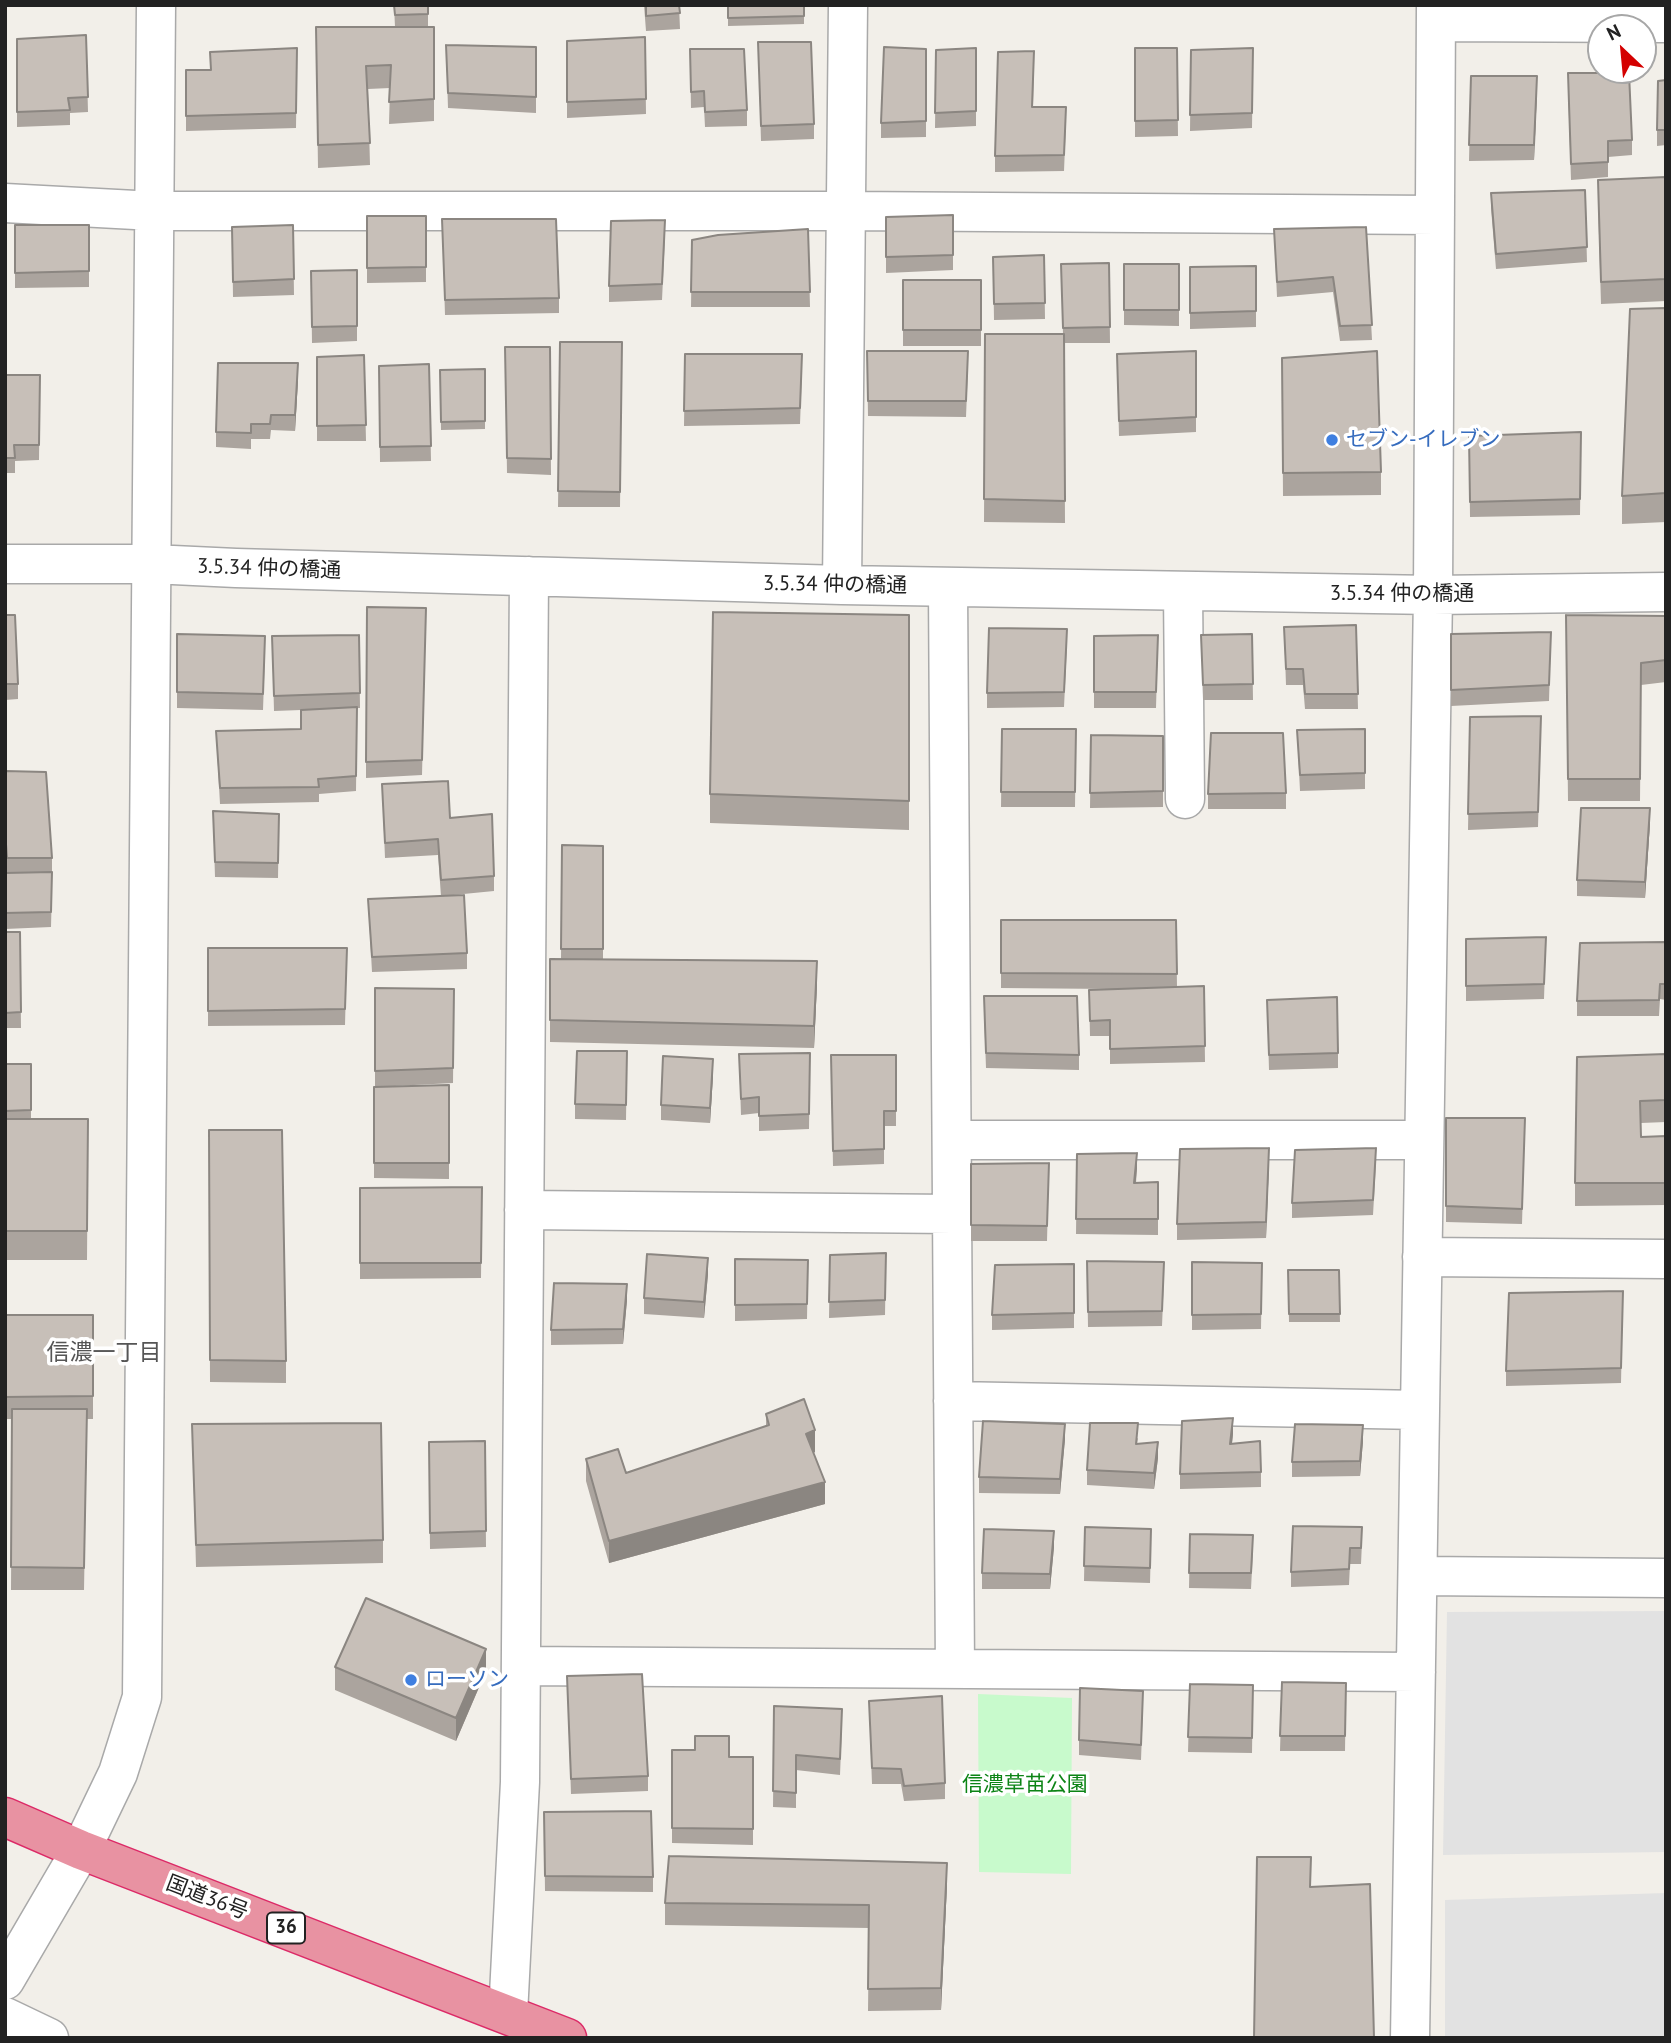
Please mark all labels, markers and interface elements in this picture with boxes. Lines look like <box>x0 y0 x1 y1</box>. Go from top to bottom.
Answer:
north arrow <box>1587 14 1657 84</box>
text: N <box>1603 18 1625 45</box>
place label: セブン-イレブン <box>1346 427 1501 453</box>
marker: セブン-イレブン <box>1324 432 1340 448</box>
street label: 3.5.34 仲の橋通 <box>196 554 342 584</box>
street label: 3.5.34 仲の橋通 <box>763 571 907 599</box>
street label: 3.5.34 仲の橋通 <box>1330 581 1474 607</box>
district label: 信濃一丁目 <box>47 1339 161 1367</box>
place label: ローソン <box>425 1667 509 1693</box>
marker: ローソン <box>403 1672 419 1688</box>
park label: 信濃草苗公園 <box>962 1772 1088 1798</box>
street label: 国道36号 <box>162 1871 252 1925</box>
road number: 36 <box>267 1912 305 1944</box>

